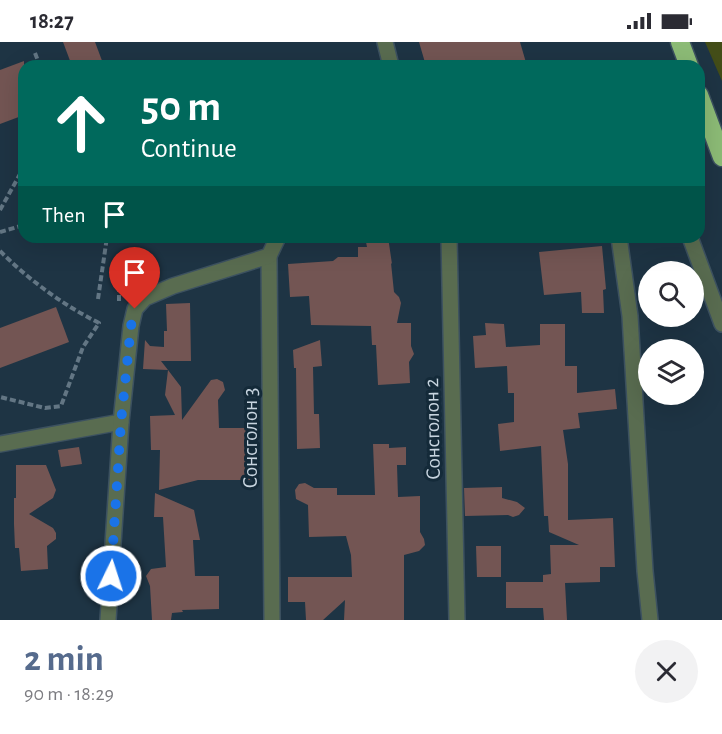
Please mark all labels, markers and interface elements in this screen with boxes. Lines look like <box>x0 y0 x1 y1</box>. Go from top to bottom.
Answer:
text: 18:27 <box>30 10 74 32</box>
icon: ahead <box>42 84 120 162</box>
text: 50 m <box>141 86 221 128</box>
text: Continue <box>141 135 237 162</box>
icon: arrive <box>98 198 131 231</box>
text: Then <box>42 204 86 226</box>
pin <box>109 247 160 309</box>
icon: arrive <box>118 256 151 289</box>
map controls <box>638 261 704 405</box>
button: search <box>638 261 704 327</box>
button: layers <box>638 339 704 405</box>
street label: Сонсголон 2 <box>421 378 444 480</box>
street label: Сонсголон 3 <box>240 388 261 488</box>
position arrow <box>79 544 143 608</box>
button: close <box>635 640 698 703</box>
text: 2 min <box>24 641 104 677</box>
text: 90 m · 18:29 <box>24 684 114 704</box>

